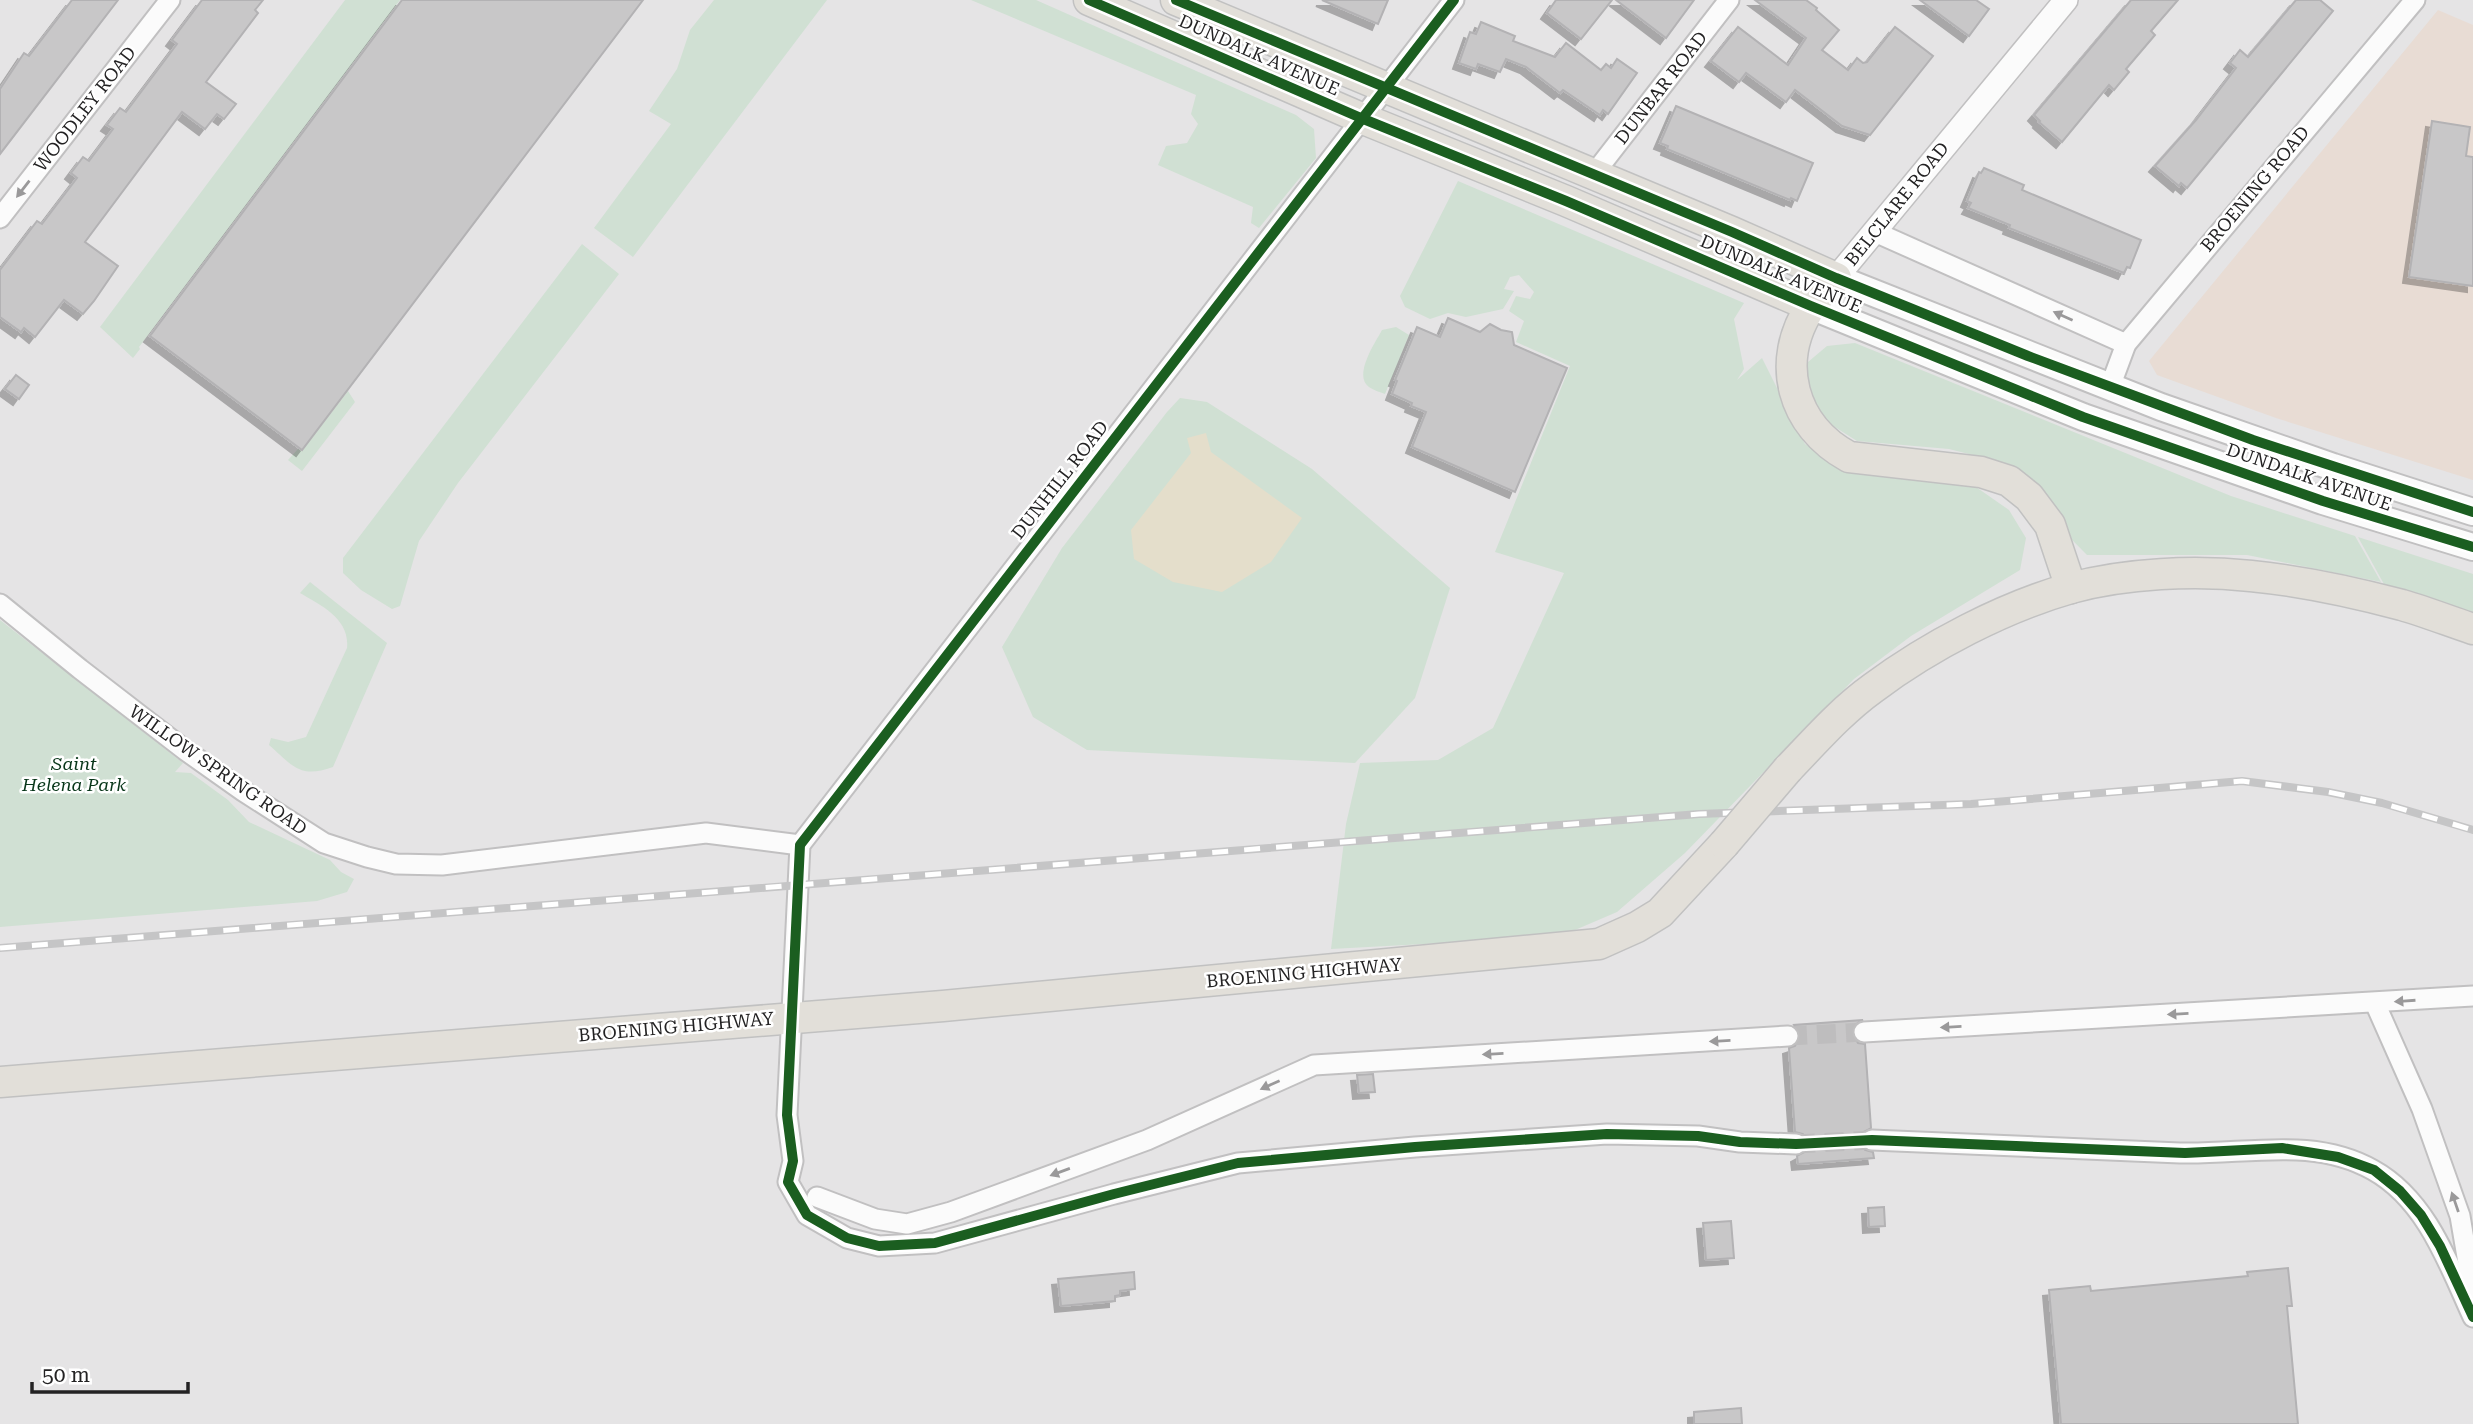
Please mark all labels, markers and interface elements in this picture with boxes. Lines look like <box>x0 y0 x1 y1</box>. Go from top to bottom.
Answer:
street label: DUNDALK AVENUE <box>1176 10 1343 99</box>
street label: DUNBAR ROAD <box>1610 27 1711 148</box>
street label: WOODLEY ROAD <box>29 42 140 175</box>
street label: BROENING ROAD <box>2196 122 2313 256</box>
street label: BELCLARE ROAD <box>1840 138 1953 270</box>
one-way arrow <box>15 180 30 198</box>
street label: DUNDALK AVENUE <box>1697 230 1865 317</box>
one-way arrow <box>2053 310 2074 321</box>
street label: DUNHILL ROAD <box>1007 416 1112 543</box>
street label: DUNDALK AVENUE <box>2224 438 2395 515</box>
street label: WILLOW SPRING ROAD <box>126 700 311 839</box>
park label: Saint Helena Park <box>21 753 126 795</box>
street label: BROENING HIGHWAY <box>1205 953 1403 992</box>
one-way arrow <box>2394 996 2416 1007</box>
street label: BROENING HIGHWAY <box>577 1007 775 1046</box>
one-way arrow <box>2167 1009 2189 1020</box>
one-way arrow <box>1939 1021 1961 1032</box>
one-way arrow <box>1709 1035 1731 1046</box>
one-way arrow <box>1482 1049 1504 1060</box>
one-way arrow <box>1260 1079 1280 1091</box>
one-way arrow <box>1050 1167 1071 1178</box>
one-way arrow <box>2449 1191 2460 1212</box>
scale bar <box>32 1350 187 1394</box>
text: 50 m <box>42 1363 90 1387</box>

